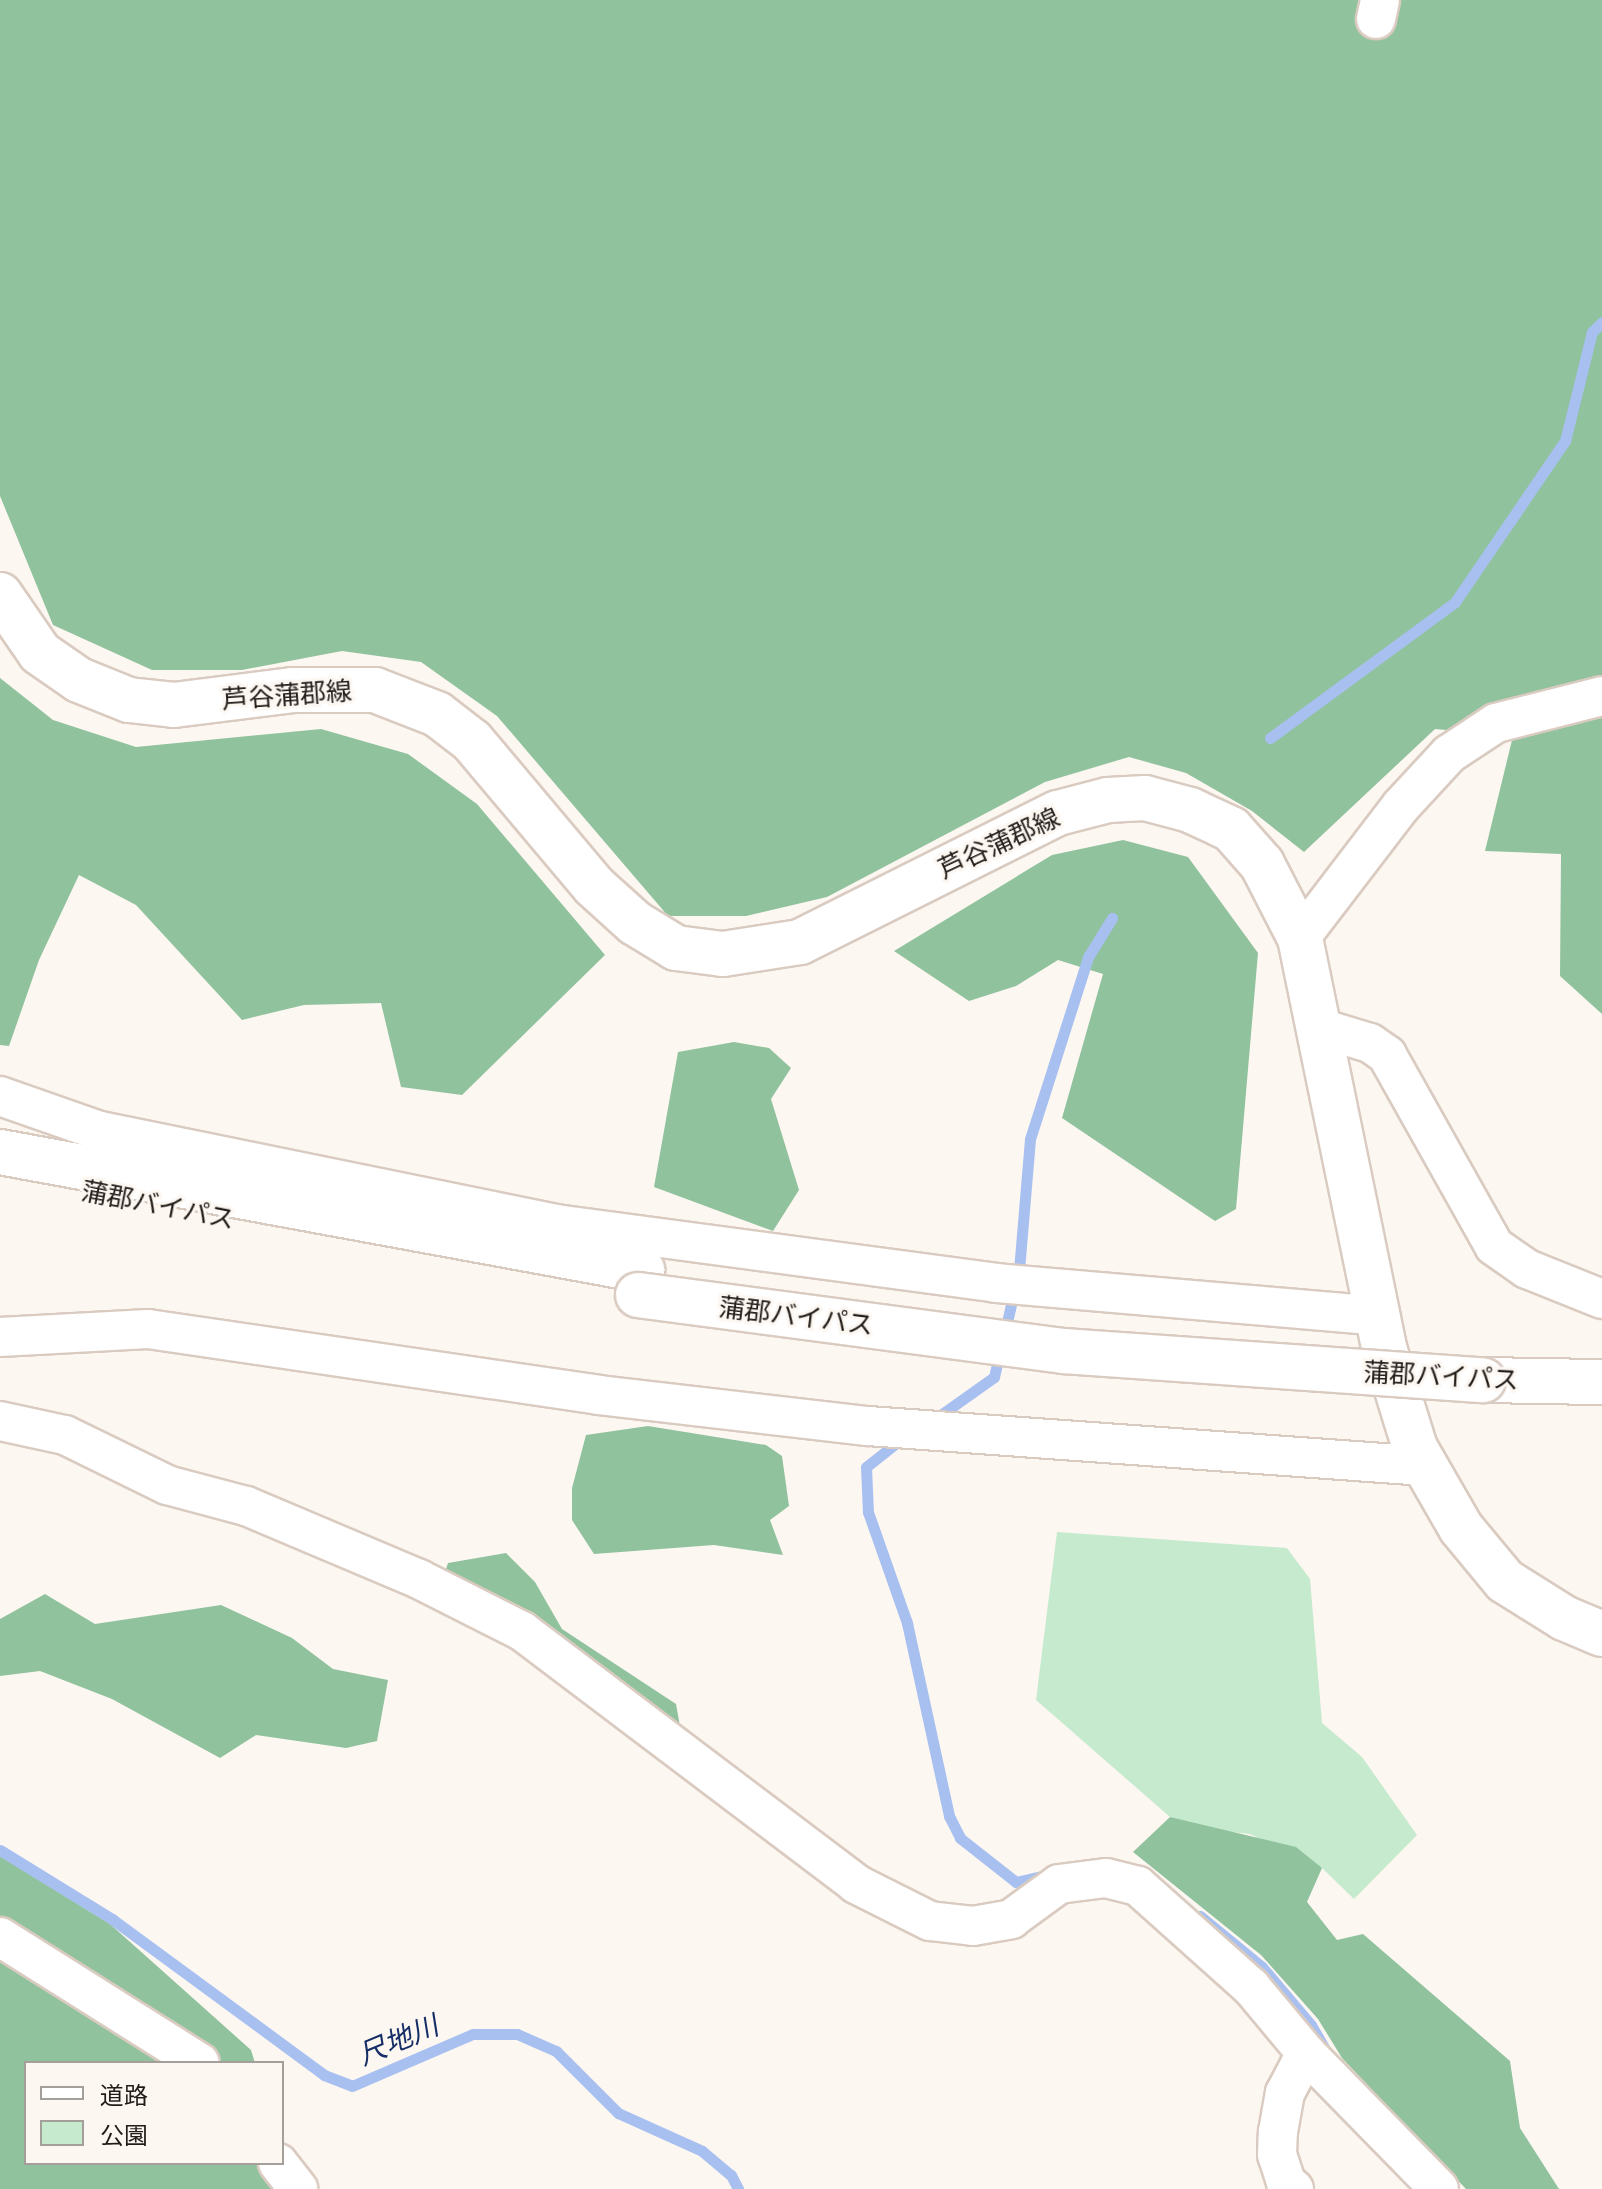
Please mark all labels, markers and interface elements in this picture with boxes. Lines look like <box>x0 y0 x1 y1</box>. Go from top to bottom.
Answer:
street label: 芦谷蒲郡線 <box>221 675 353 715</box>
street label: 芦谷蒲郡線 <box>933 801 1065 885</box>
street label: 蒲郡バイパス <box>78 1175 238 1235</box>
street label: 蒲郡バイパス <box>717 1291 875 1341</box>
street label: 蒲郡バイパス <box>1362 1356 1520 1396</box>
water label: 尺地川 <box>353 2008 443 2072</box>
legend <box>24 2061 284 2165</box>
text: 道路 <box>100 2080 148 2110</box>
text: 公園 <box>100 2120 148 2150</box>

